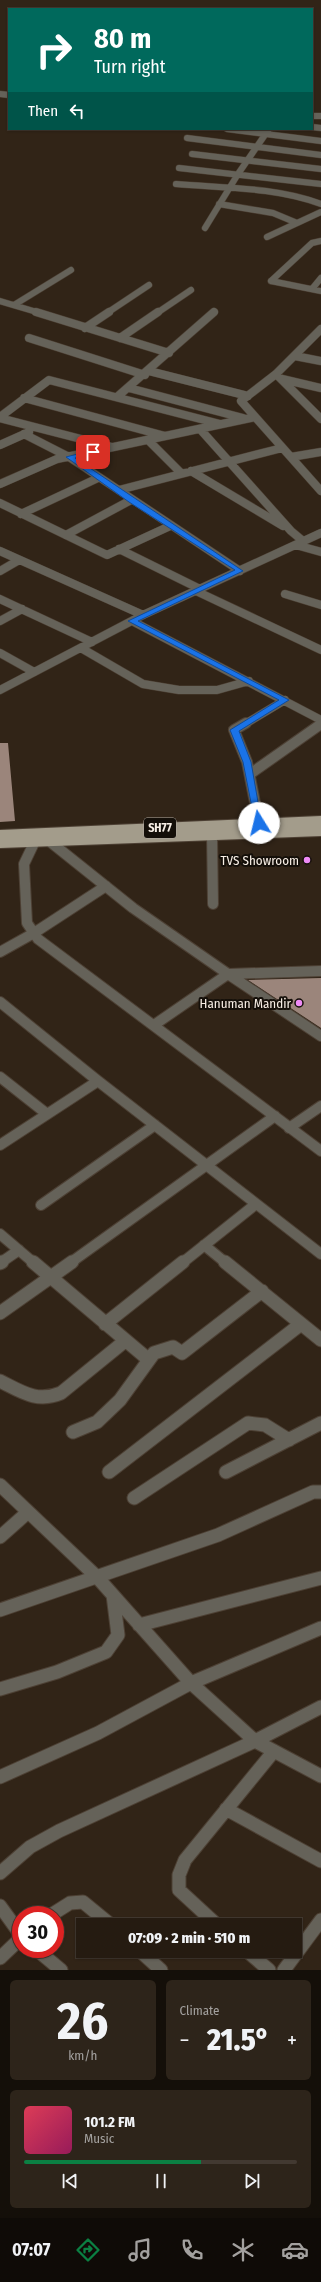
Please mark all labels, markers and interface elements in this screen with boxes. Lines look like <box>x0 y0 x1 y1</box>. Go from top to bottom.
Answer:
text: 80 m <box>94 22 151 55</box>
icon: right <box>28 24 80 76</box>
text: Turn right <box>94 56 166 78</box>
icon: left <box>66 100 88 122</box>
text: Then <box>28 102 58 120</box>
pin <box>76 435 110 469</box>
icon: arrive <box>82 441 104 463</box>
position arrow <box>238 802 280 844</box>
road number: SH77 <box>144 818 176 838</box>
place label: TVS Showroom <box>221 853 299 868</box>
marker: TVS Showroom <box>302 855 312 865</box>
place label: Hanuman Mandir <box>200 996 291 1011</box>
marker: Hanuman Mandir <box>294 998 304 1008</box>
speed limit sign: 30 <box>12 1906 64 1958</box>
text: 07:09 · 2 min · 510 m <box>128 1929 250 1947</box>
text: 26 <box>57 1990 108 2053</box>
text: Climate <box>180 2003 220 2018</box>
text: 21.5° <box>207 2022 270 2058</box>
text: − <box>180 2027 189 2054</box>
text: + <box>287 2027 297 2054</box>
text: km/h <box>68 2048 97 2063</box>
text: 101.2 FM <box>84 2113 135 2131</box>
text: Music <box>84 2131 114 2146</box>
icon: previous <box>59 2170 81 2192</box>
icon: pause <box>150 2170 172 2192</box>
icon: next <box>241 2170 263 2192</box>
icon: directions <box>74 2236 102 2264</box>
icon: music <box>126 2236 154 2264</box>
icon: phone <box>178 2236 206 2264</box>
icon: climate <box>229 2236 257 2264</box>
icon: car <box>281 2236 309 2264</box>
text: 07:07 <box>12 2239 50 2261</box>

